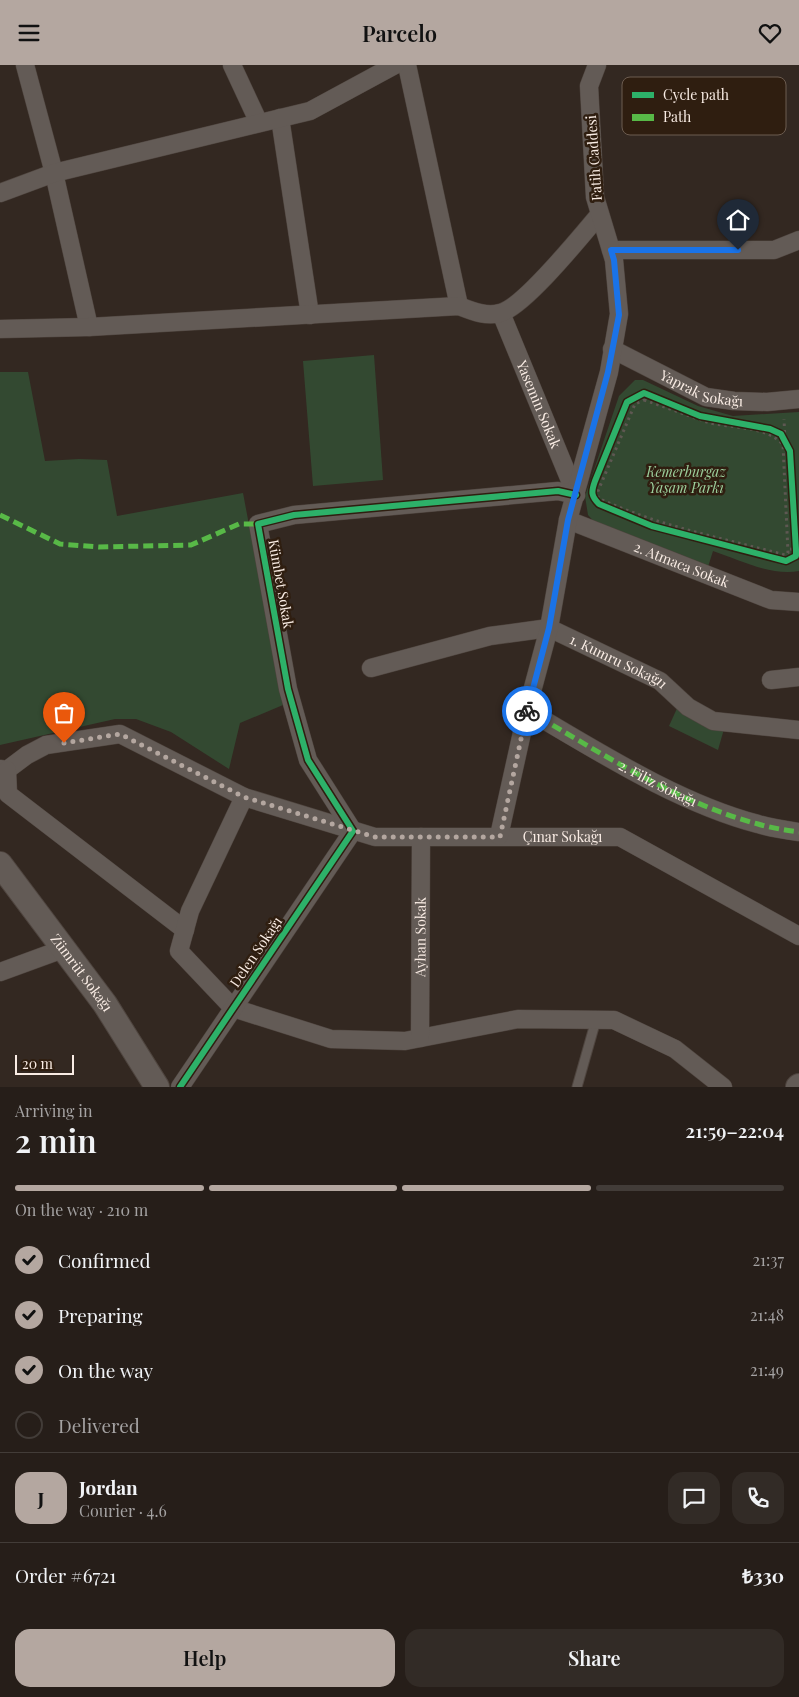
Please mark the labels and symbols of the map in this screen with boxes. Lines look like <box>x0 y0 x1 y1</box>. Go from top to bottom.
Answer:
legend <box>622 77 786 135</box>
text: Cycle path <box>663 85 730 104</box>
text: Path <box>663 107 692 126</box>
street label: Fatih Caddesi <box>581 115 606 202</box>
pin <box>717 199 759 250</box>
street label: Yasemin Sokak <box>512 357 566 451</box>
street label: Yaprak Sokağı <box>656 365 743 410</box>
park label: Kemerburgaz Yaşam Parkı <box>645 462 726 497</box>
street label: 2. Atmaca Sokak <box>631 537 732 592</box>
street label: Kümbet Sokak <box>264 538 299 630</box>
street label: 1. Kumru Sokağı1 <box>567 629 672 693</box>
courier <box>502 686 552 736</box>
pin <box>43 692 85 743</box>
street label: 2. Filiz Sokağı <box>615 755 700 811</box>
street label: Çınar Sokağı <box>523 827 602 846</box>
street label: Ayhan Sokak <box>410 897 430 978</box>
street label: Delen Sokağı <box>225 913 286 991</box>
street label: Zümrüt Sokağı <box>47 930 117 1015</box>
scale bar <box>15 1052 74 1075</box>

